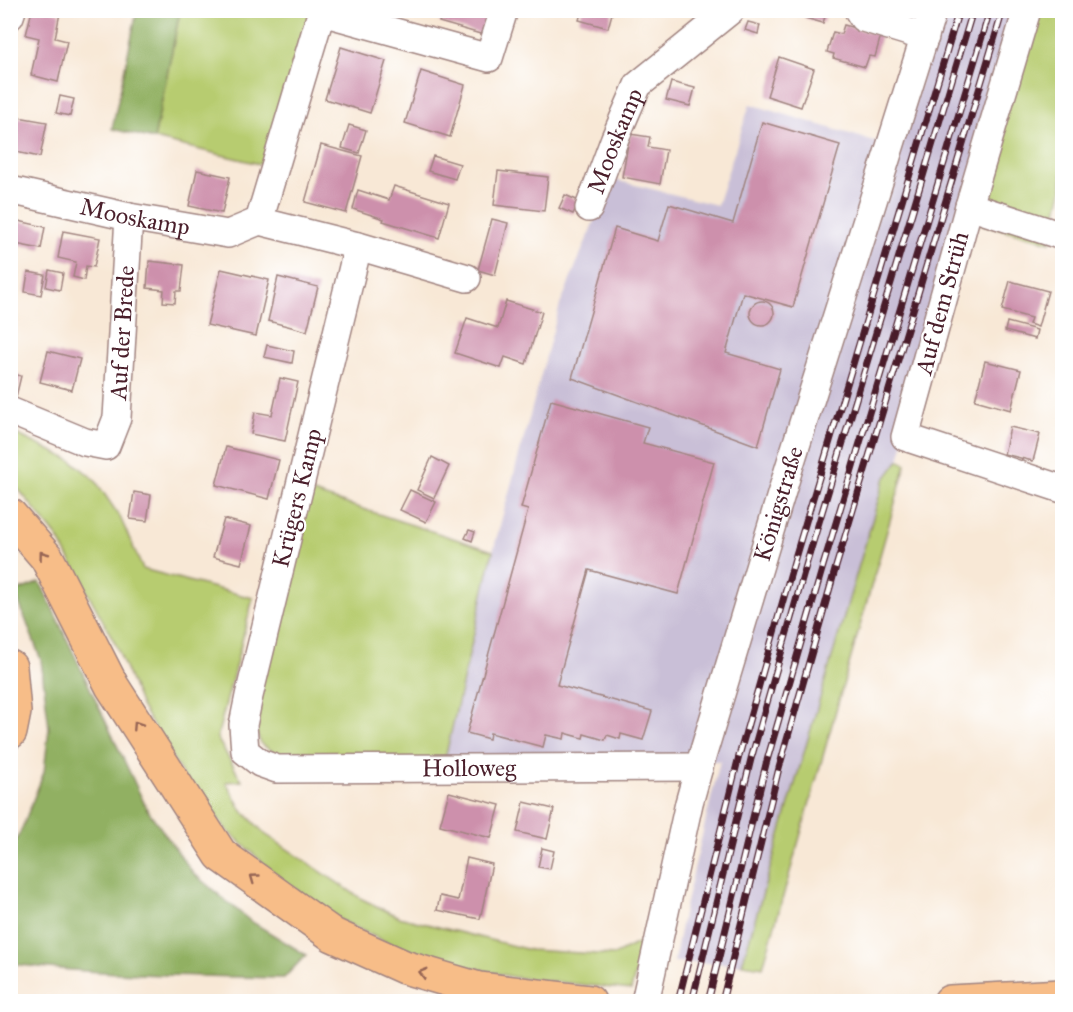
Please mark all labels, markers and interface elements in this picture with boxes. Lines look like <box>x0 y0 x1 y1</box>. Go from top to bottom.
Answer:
street label: Mooskamp <box>581 83 650 198</box>
street label: Mooskamp <box>77 191 192 242</box>
street label: Auf dem Strüh <box>908 228 975 379</box>
street label: Auf der Brede <box>103 265 141 402</box>
street label: Krügers Kamp <box>265 425 329 571</box>
street label: Königstraße <box>747 443 810 565</box>
one-way arrow <box>40 550 51 561</box>
one-way arrow <box>133 721 144 732</box>
street label: Holloweg <box>422 753 517 783</box>
one-way arrow <box>250 875 261 886</box>
one-way arrow <box>418 968 429 980</box>

